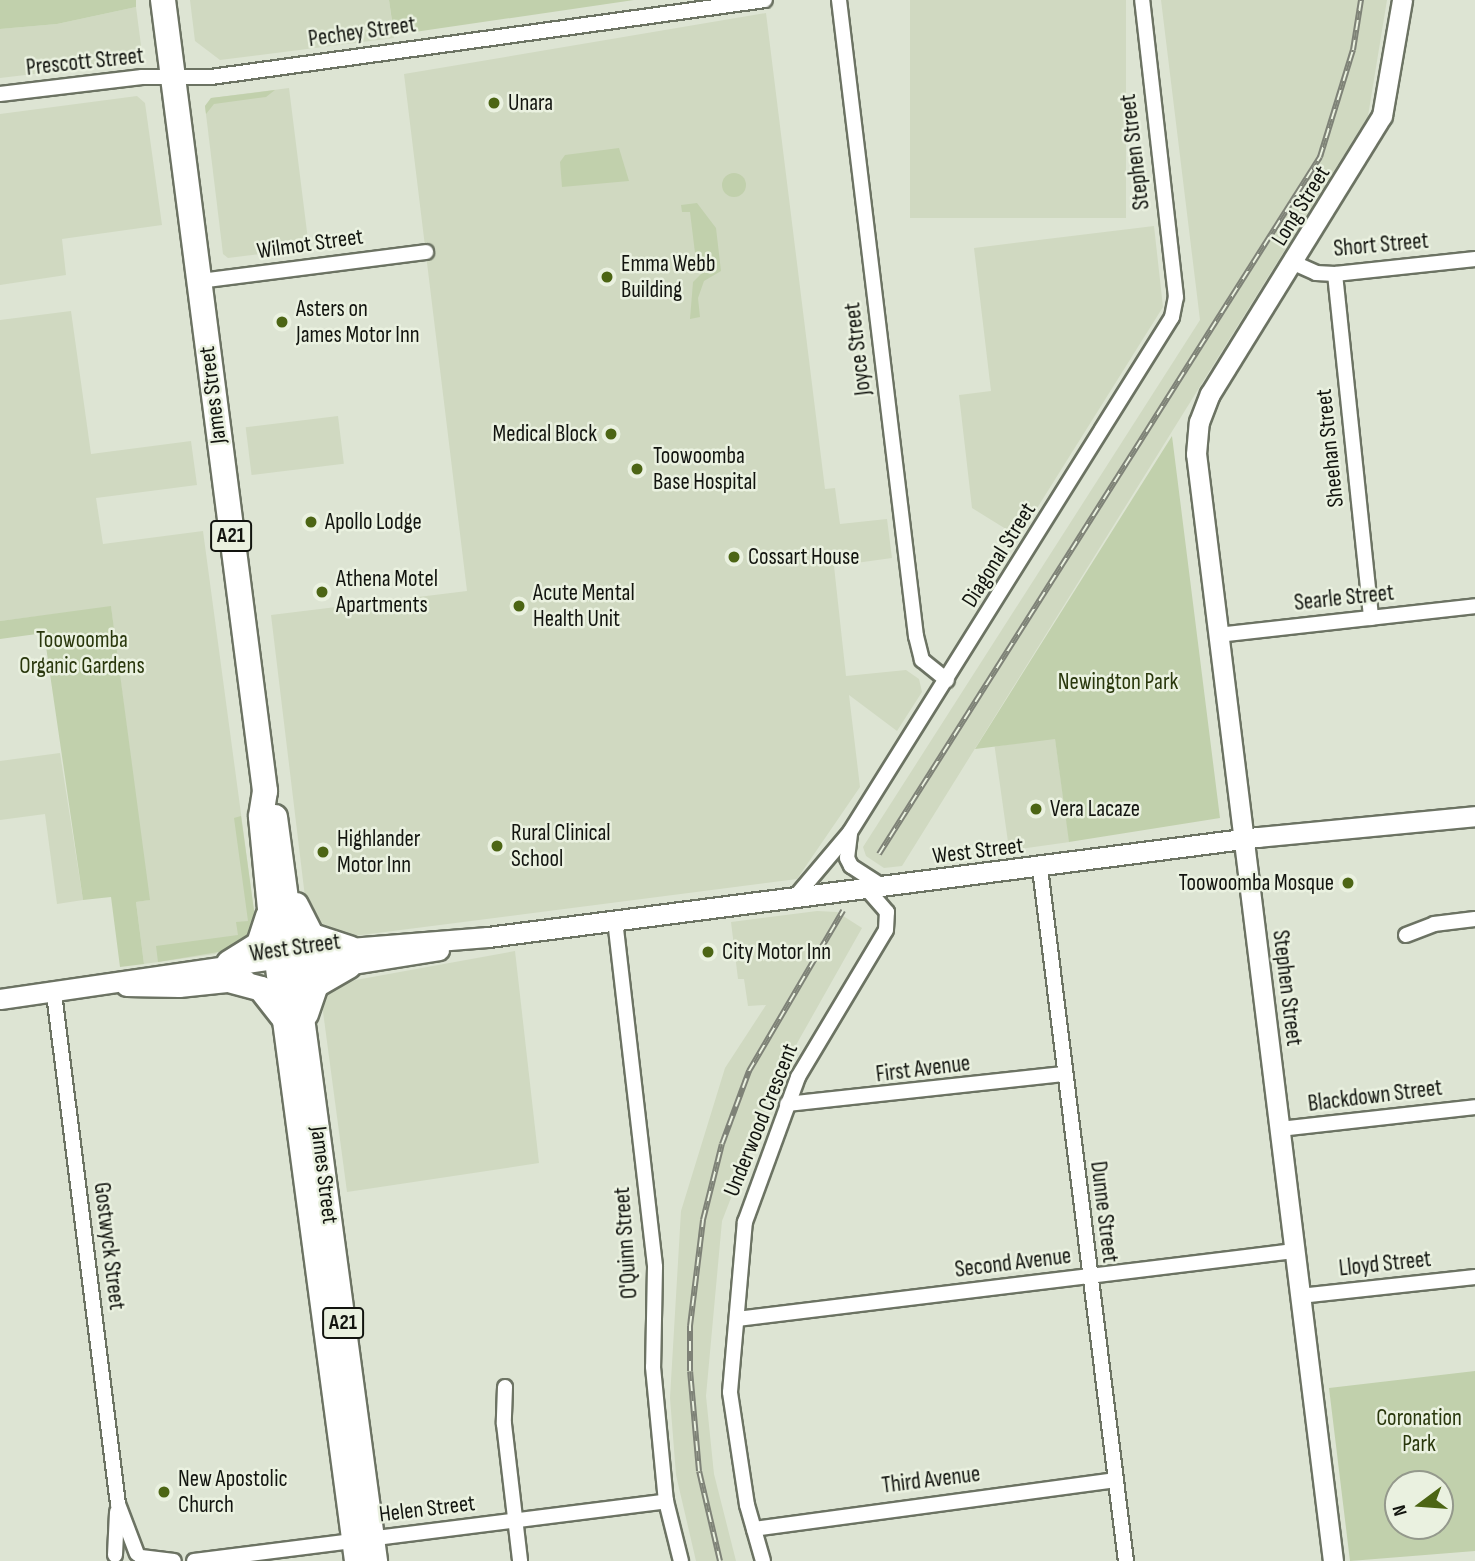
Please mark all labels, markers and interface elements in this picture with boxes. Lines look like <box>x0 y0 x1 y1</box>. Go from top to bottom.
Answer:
street label: Pechey Street <box>307 11 417 53</box>
street label: Prescott Street <box>25 42 145 82</box>
place label: Unara <box>508 89 553 117</box>
street label: Stephen Street <box>1114 92 1156 212</box>
marker: Unara <box>486 95 502 111</box>
street label: Long Street <box>1266 161 1336 251</box>
street label: Wilmot Street <box>255 223 365 265</box>
street label: Short Street <box>1332 227 1430 263</box>
place label: Emma Webb Building <box>621 250 715 304</box>
marker: Emma Webb Building <box>599 269 615 285</box>
place label: Asters on James Motor Inn <box>296 295 420 349</box>
street label: Joyce Street <box>839 301 877 397</box>
marker: Asters on James Motor Inn <box>274 314 290 330</box>
street label: James Street <box>193 345 233 445</box>
street label: Sheehan Street <box>1310 387 1350 509</box>
place label: Medical Block <box>492 420 597 448</box>
marker: Medical Block <box>603 426 619 442</box>
place label: Toowoomba Base Hospital <box>653 442 757 496</box>
marker: Toowoomba Base Hospital <box>627 459 647 479</box>
street label: Diagonal Street <box>956 498 1042 612</box>
place label: Apollo Lodge <box>325 508 422 536</box>
marker: Apollo Lodge <box>303 514 319 530</box>
road number: A21 <box>210 518 252 554</box>
place label: Cossart House <box>748 543 859 571</box>
marker: Cossart House <box>726 549 742 565</box>
place label: Athena Motel Apartments <box>336 565 438 619</box>
place label: Acute Mental Health Unit <box>533 579 635 633</box>
street label: Searle Street <box>1293 579 1395 617</box>
marker: Athena Motel Apartments <box>314 584 330 600</box>
marker: Acute Mental Health Unit <box>511 598 527 614</box>
park label: Toowoomba Organic Gardens <box>19 626 145 680</box>
park label: Newington Park <box>1058 668 1178 696</box>
place label: Vera Lacaze <box>1050 795 1140 823</box>
marker: Vera Lacaze <box>1028 801 1044 817</box>
place label: Rural Clinical School <box>511 819 611 873</box>
place label: Highlander Motor Inn <box>337 825 420 879</box>
street label: West Street <box>931 832 1025 870</box>
marker: Rural Clinical School <box>489 838 505 854</box>
marker: Highlander Motor Inn <box>315 844 331 860</box>
place label: Toowoomba Mosque <box>1179 869 1334 897</box>
marker: Toowoomba Mosque <box>1340 875 1356 891</box>
street label: West Street <box>248 928 342 968</box>
street label: Stephen Street <box>1266 928 1308 1048</box>
place label: City Motor Inn <box>722 938 831 966</box>
marker: City Motor Inn <box>700 944 716 960</box>
street label: Underwood Crescent <box>718 1040 804 1200</box>
street label: First Avenue <box>874 1050 972 1088</box>
street label: Blackdown Street <box>1306 1074 1444 1118</box>
street label: James Street <box>304 1125 344 1225</box>
street label: Dunne Street <box>1084 1160 1124 1264</box>
street label: Gostwyck Street <box>87 1181 131 1311</box>
street label: O'Quinn Street <box>608 1186 644 1300</box>
street label: Second Avenue <box>953 1242 1073 1284</box>
street label: Lloyd Street <box>1338 1245 1432 1283</box>
road number: A21 <box>322 1306 364 1340</box>
park label: Coronation Park <box>1376 1404 1462 1458</box>
street label: Third Avenue <box>880 1460 982 1500</box>
place label: New Apostolic Church <box>178 1465 288 1519</box>
north arrow <box>1384 1470 1454 1540</box>
marker: New Apostolic Church <box>156 1484 172 1500</box>
street label: Helen Street <box>377 1489 477 1529</box>
text: N <box>1388 1502 1413 1518</box>

